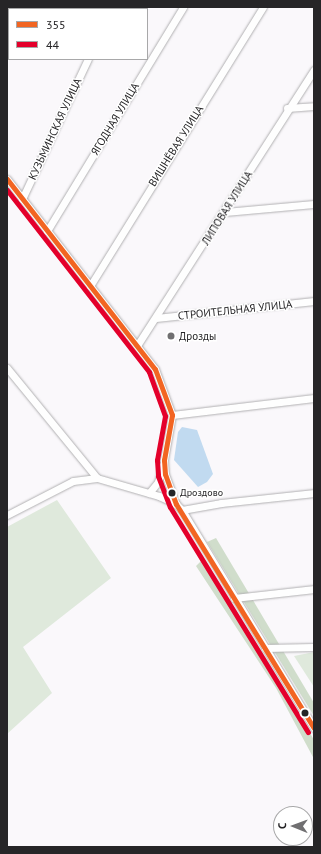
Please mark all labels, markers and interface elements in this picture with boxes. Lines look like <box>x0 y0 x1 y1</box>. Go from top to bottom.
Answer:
legend <box>8 8 148 60</box>
text: 355 <box>46 17 66 32</box>
text: 44 <box>46 37 59 52</box>
street label: КУЗЬМИНСКАЯ УЛИЦА <box>26 76 84 182</box>
street label: ЯГОДНАЯ УЛИЦА <box>88 80 142 158</box>
street label: ВИШНЁВАЯ УЛИЦА <box>146 103 206 189</box>
street label: ЛИПОВАЯ УЛИЦА <box>199 168 255 248</box>
street label: СТРОИТЕЛЬНАЯ УЛИЦА <box>177 297 293 323</box>
place label: Дрозды <box>179 329 216 343</box>
marker: Дрозды <box>166 331 176 341</box>
place label: Дроздово <box>180 487 223 499</box>
marker: Дроздово <box>167 488 177 498</box>
unlabelled marker <box>300 708 310 718</box>
north arrow <box>273 806 313 846</box>
text: С <box>275 823 289 829</box>

